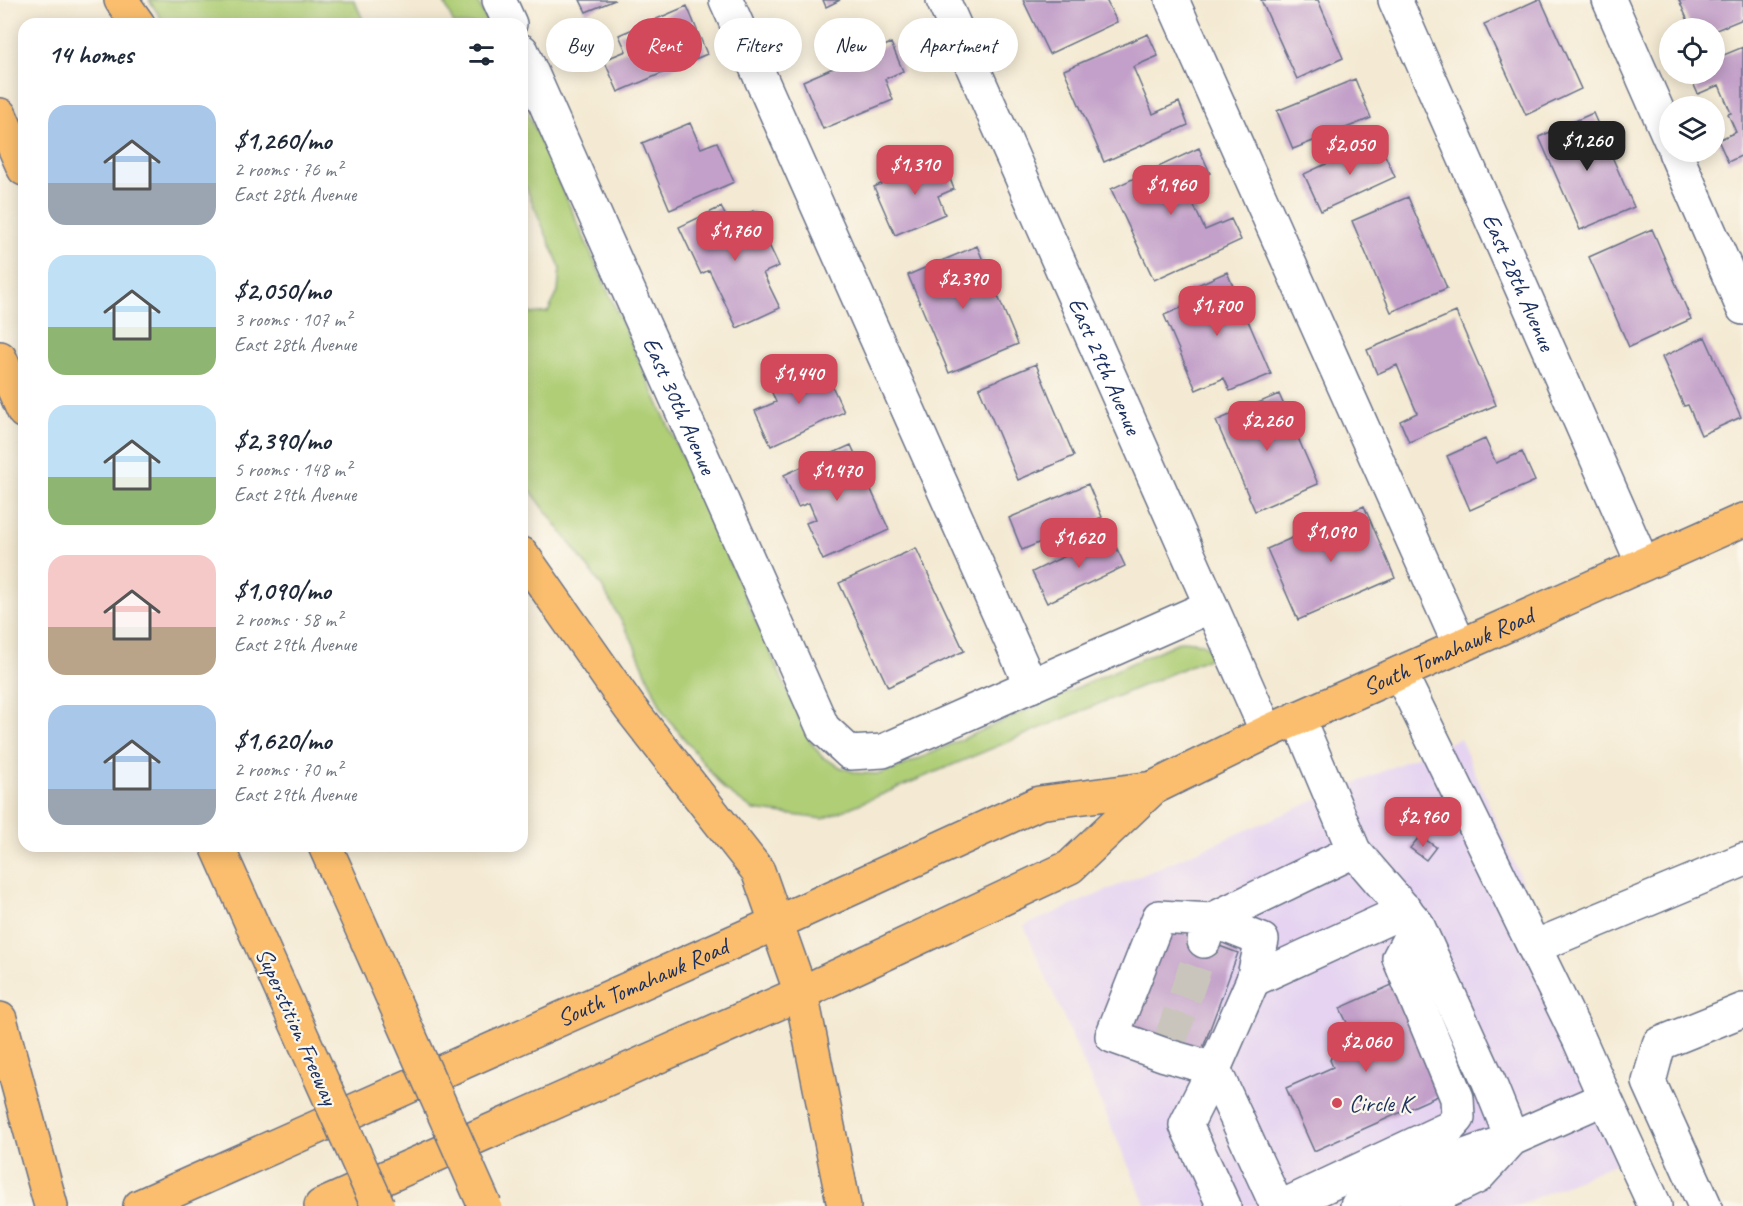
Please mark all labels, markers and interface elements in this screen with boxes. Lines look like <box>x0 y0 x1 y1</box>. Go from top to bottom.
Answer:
chip: Buy <box>546 18 614 72</box>
chip: Rent <box>626 18 702 72</box>
chip: Filters <box>714 18 802 72</box>
chip: New <box>814 18 886 72</box>
chip: Apartment <box>898 18 1018 72</box>
map controls <box>1659 18 1725 162</box>
button: locate <box>1659 18 1725 84</box>
text: 14 homes <box>48 38 133 71</box>
icon: filters <box>465 38 498 71</box>
button: layers <box>1659 96 1725 162</box>
pin: $1,260 <box>1538 121 1636 172</box>
text: $1,260/mo <box>234 124 332 157</box>
pin: $2,050 <box>1301 125 1399 176</box>
text: $1,260 <box>1562 128 1612 153</box>
icon: home <box>96 129 168 201</box>
text: $2,050 <box>1326 132 1374 157</box>
pin: $1,310 <box>866 145 964 196</box>
text: $1,310 <box>891 152 939 177</box>
text: 2 rooms · 76 m² <box>234 157 342 182</box>
pin: $1,960 <box>1122 165 1220 216</box>
text: $1,960 <box>1146 172 1196 197</box>
text: East 28th Avenue <box>234 182 356 207</box>
street label: East 28th Avenue <box>1476 209 1563 357</box>
pin: $1,760 <box>686 211 784 262</box>
text: $1,760 <box>710 218 760 243</box>
pin: $2,390 <box>914 259 1012 310</box>
text: $2,390 <box>939 266 987 291</box>
text: $2,050/mo <box>234 274 331 307</box>
icon: home <box>96 279 168 351</box>
pin: $1,700 <box>1168 286 1266 337</box>
street label: East 29th Avenue <box>1061 293 1149 441</box>
text: $1,700 <box>1193 293 1241 318</box>
text: 3 rooms · 107 m² <box>234 307 351 332</box>
text: East 28th Avenue <box>234 332 356 357</box>
street label: East 30th Avenue <box>636 332 724 481</box>
pin: $1,440 <box>750 354 848 405</box>
text: $1,440 <box>775 361 823 386</box>
pin: $2,260 <box>1218 401 1316 452</box>
text: $2,260 <box>1242 408 1292 433</box>
text: $2,390/mo <box>234 424 331 457</box>
icon: home <box>96 429 168 501</box>
pin: $1,470 <box>788 451 886 502</box>
text: 5 rooms · 148 m² <box>234 457 351 482</box>
text: $1,470 <box>813 458 861 483</box>
text: East 29th Avenue <box>234 482 356 507</box>
pin: $1,090 <box>1282 512 1380 563</box>
pin: $1,620 <box>1030 518 1128 569</box>
text: $1,090 <box>1307 519 1355 544</box>
text: $1,620 <box>1054 525 1104 550</box>
text: $1,090/mo <box>234 574 331 607</box>
icon: home <box>96 579 168 651</box>
street label: South Tomahawk Road <box>1358 599 1541 702</box>
text: 2 rooms · 58 m² <box>234 607 342 632</box>
text: East 29th Avenue <box>234 632 356 657</box>
text: $1,620/mo <box>234 724 332 757</box>
icon: home <box>96 729 168 801</box>
text: 2 rooms · 70 m² <box>234 757 342 782</box>
text: East 29th Avenue <box>234 782 356 807</box>
pin: $2,960 <box>1374 797 1472 848</box>
text: $2,960 <box>1398 804 1448 829</box>
street label: South Tomahawk Road <box>553 930 736 1033</box>
street label: Superstition Freeway <box>249 943 346 1111</box>
pin: $2,060 <box>1317 1022 1415 1073</box>
text: $2,060 <box>1341 1029 1391 1054</box>
place label: Circle K <box>1349 1088 1417 1118</box>
marker: Circle K <box>1330 1096 1344 1110</box>

